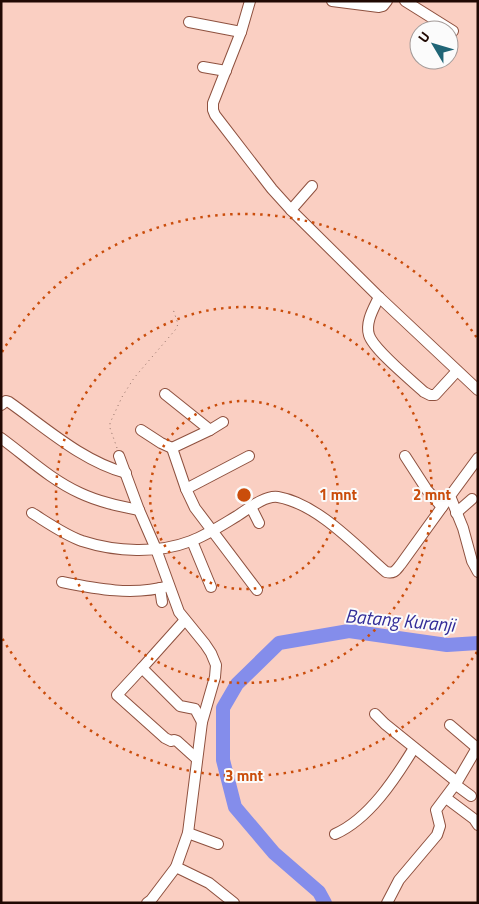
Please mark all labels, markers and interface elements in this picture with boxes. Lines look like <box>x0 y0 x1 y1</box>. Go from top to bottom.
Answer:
north arrow <box>409 20 459 70</box>
text: U <box>412 27 434 47</box>
text: 1 mnt <box>319 483 358 506</box>
text: 2 mnt <box>413 483 452 506</box>
centre of rings <box>235 486 253 504</box>
water label: Batang Kuranji <box>344 600 458 639</box>
text: 3 mnt <box>225 764 264 787</box>

